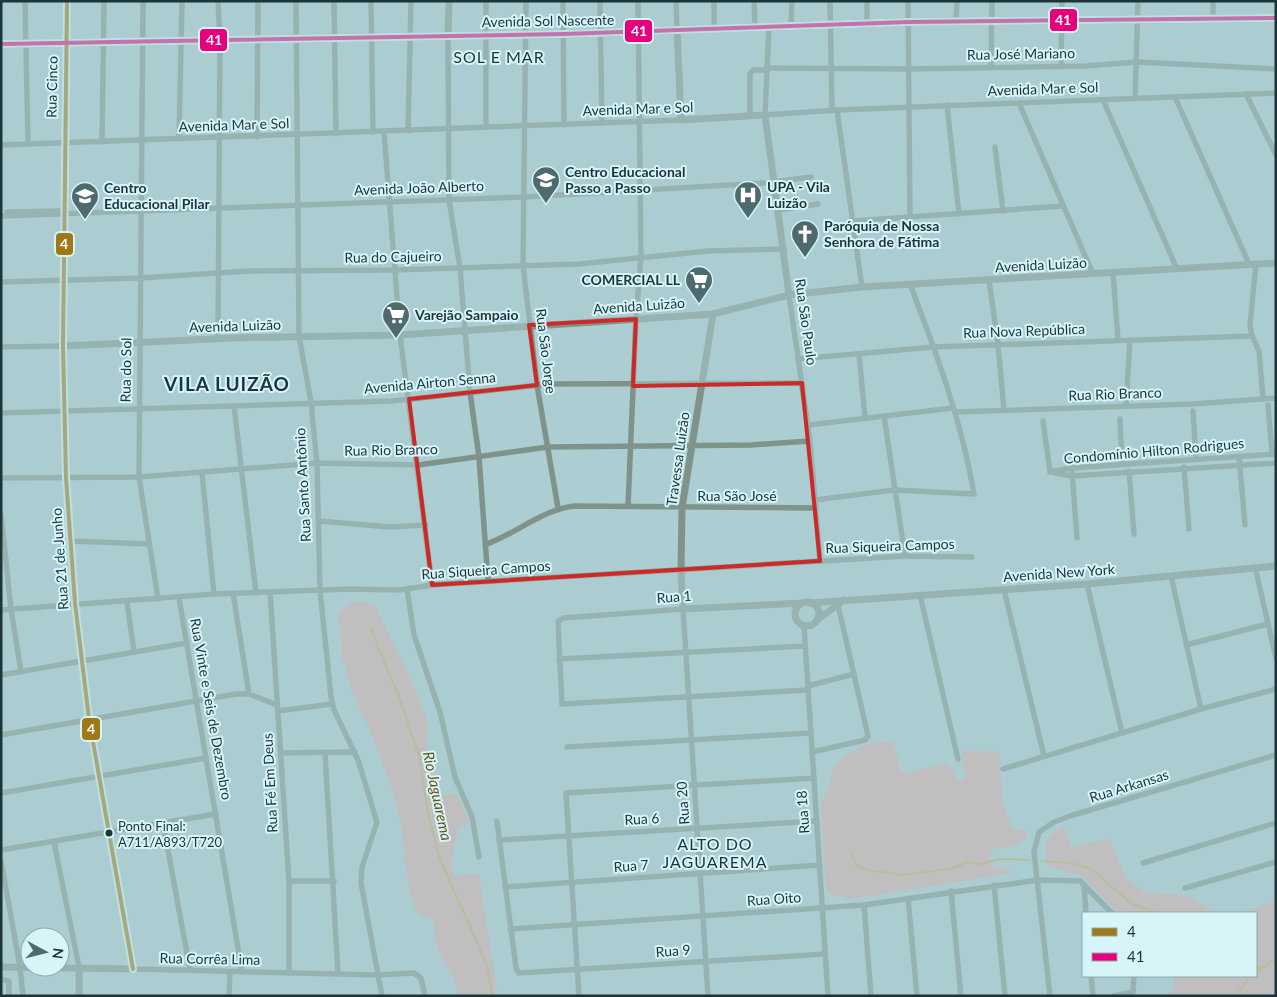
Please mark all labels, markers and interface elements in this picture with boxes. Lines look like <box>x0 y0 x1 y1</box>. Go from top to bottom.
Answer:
line badge: 41 <box>1049 8 1078 32</box>
street label: Avenida Sol Nascente <box>481 11 615 30</box>
text: 41 <box>1055 11 1071 28</box>
line badge: 41 <box>624 19 653 43</box>
text: 41 <box>631 22 647 39</box>
line badge: 41 <box>199 28 228 52</box>
text: 41 <box>206 31 222 48</box>
street label: Rua José Mariano <box>967 44 1075 63</box>
district label: SOL E MAR <box>453 47 545 66</box>
street label: Rua Cinco <box>42 56 61 118</box>
street label: Avenida Mar e Sol <box>987 78 1099 99</box>
street label: Avenida Mar e Sol <box>582 98 694 119</box>
street label: Avenida Mar e Sol <box>178 114 290 135</box>
place label: Centro Educacional Passo a Passo <box>565 163 685 196</box>
school or university icon: Centro Educacional Passo a Passo <box>531 165 561 204</box>
street label: Avenida João Alberto <box>354 177 484 198</box>
place label: UPA - Vila Luizão <box>767 178 830 211</box>
place label: Centro Educacional Pilar <box>104 179 211 212</box>
hospital icon: UPA - Vila Luizão <box>733 180 763 219</box>
school or university icon: Centro Educacional Pilar <box>70 181 100 220</box>
place label: Paróquia de Nossa Senhora de Fátima <box>824 217 939 250</box>
church icon: Paróquia de Nossa Senhora de Fátima <box>790 219 820 258</box>
line badge: 4 <box>55 232 74 256</box>
text: 4 <box>60 235 68 252</box>
street label: Rua do Cajueiro <box>344 247 442 266</box>
street label: Avenida Luizão <box>995 254 1087 275</box>
supermarket icon: COMERCIAL LL <box>684 265 714 304</box>
place label: COMERCIAL LL <box>582 271 681 288</box>
street label: Rua São Paulo <box>792 278 821 366</box>
street label: Avenida Luizão <box>592 294 686 317</box>
supermarket icon: Varejão Sampaio <box>381 300 411 339</box>
place label: Varejão Sampaio <box>414 306 518 323</box>
street label: Rua São Jorge <box>533 307 560 394</box>
street label: Avenida Luizão <box>189 315 281 336</box>
street label: Rua Nova República <box>963 320 1085 341</box>
street label: Rua do Sol <box>116 337 135 403</box>
street label: Avenida Airton Senna <box>363 368 497 397</box>
district label: VILA LUIZÃO <box>163 372 290 395</box>
street label: Rua Rio Branco <box>1068 383 1162 404</box>
street label: Travessa Luizão <box>662 411 693 507</box>
street label: Rua Santo Antônio <box>291 427 314 543</box>
street label: Condomínio Hilton Rodrigues <box>1063 434 1245 467</box>
street label: Rua Rio Branco <box>344 440 438 459</box>
street label: Rua São José <box>697 487 777 504</box>
street label: Rua 21 de Junho <box>47 507 72 611</box>
street label: Rua Siqueira Campos <box>825 535 955 556</box>
street label: Rua Siqueira Campos <box>421 557 551 582</box>
street label: Avenida New York <box>1003 560 1116 585</box>
street label: Rua 1 <box>656 587 692 606</box>
street label: Rua Vinte e Seis de Dezembro <box>187 617 236 801</box>
line badge: 4 <box>81 717 101 741</box>
text: 4 <box>87 720 95 737</box>
street label: Rua Fé Em Deus <box>258 733 281 833</box>
water label: Rio Jaguarema <box>420 750 456 842</box>
street label: Rua Arkansas <box>1087 765 1170 806</box>
street label: Rua 20 <box>673 781 692 825</box>
street label: Rua 18 <box>793 790 812 834</box>
street label: Rua 6 <box>624 809 660 828</box>
place label: Ponto Final: A711/A893/T720 <box>118 818 223 850</box>
marker: Ponto Final: A711/A893/T720 <box>104 828 114 838</box>
district label: ALTO DO JAGUAREMA <box>662 834 768 871</box>
street label: Rua 7 <box>613 856 649 875</box>
street label: Rua Oito <box>746 888 802 909</box>
legend <box>1082 912 1257 977</box>
text: 4 <box>1127 922 1136 940</box>
north arrow <box>20 927 70 977</box>
street label: Rua 9 <box>655 941 691 960</box>
text: N <box>49 947 67 960</box>
text: 41 <box>1127 947 1144 965</box>
street label: Rua Corrêa Lima <box>159 949 261 968</box>

